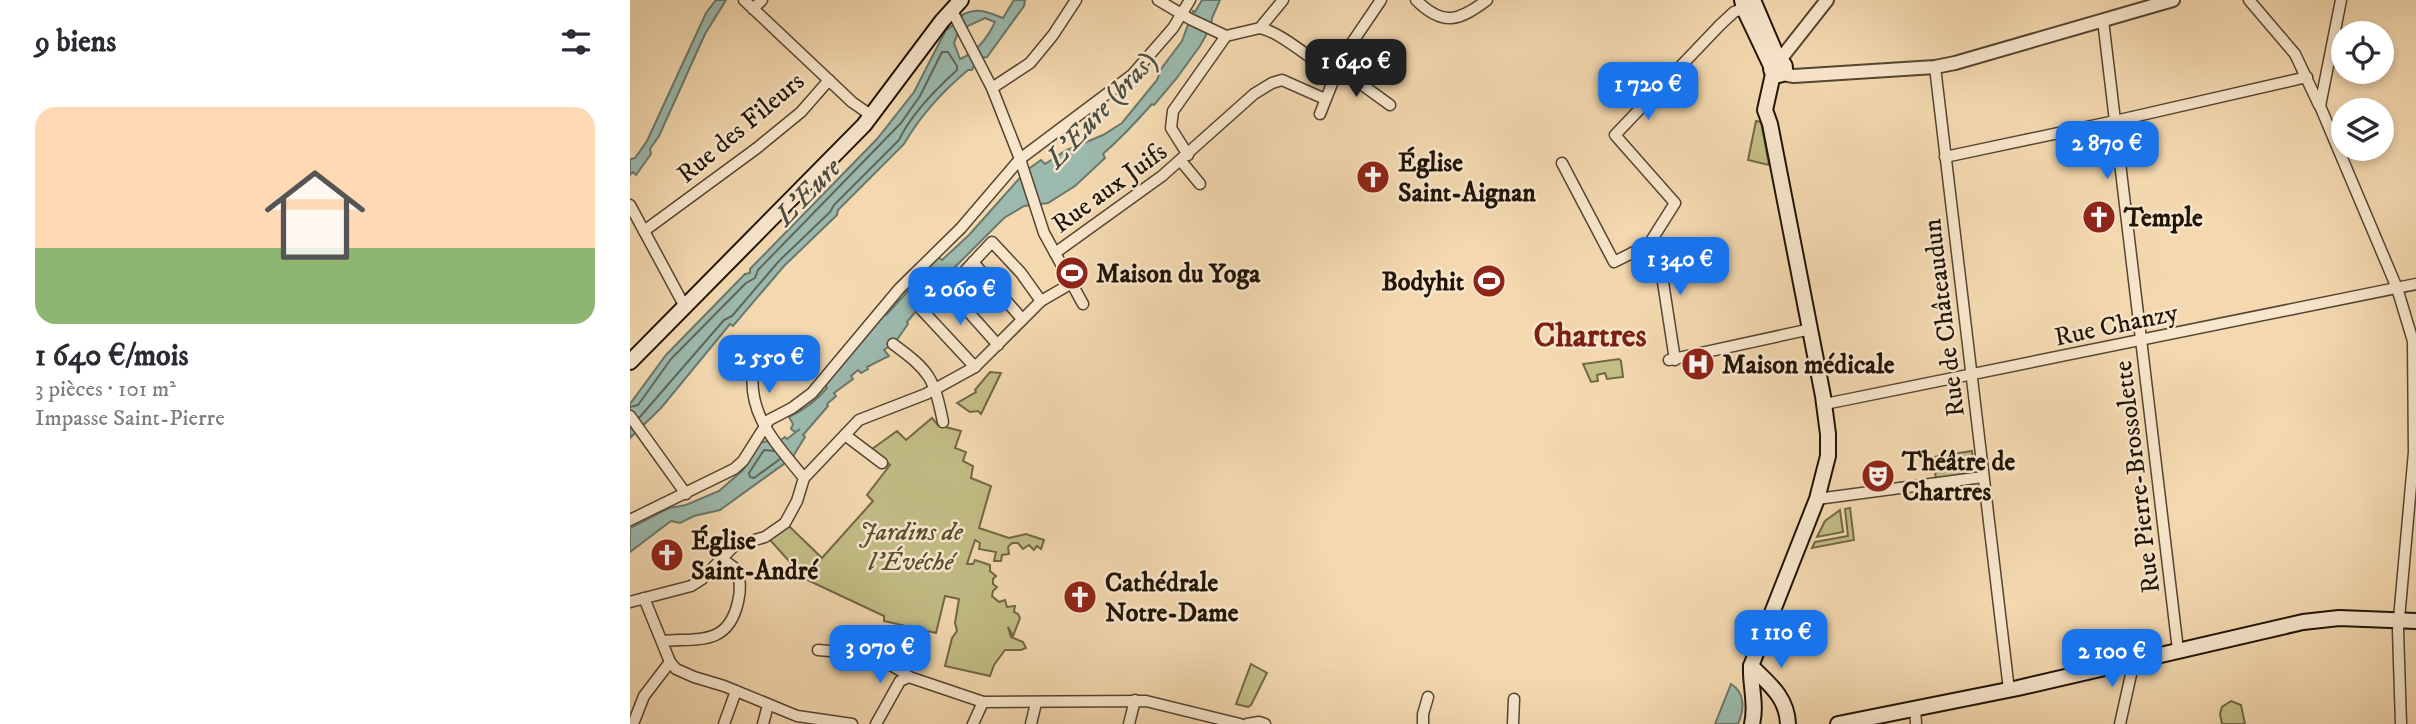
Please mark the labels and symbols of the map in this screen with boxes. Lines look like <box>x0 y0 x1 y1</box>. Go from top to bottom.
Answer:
pin: 1 640 € <box>1291 40 1421 99</box>
water label: L'Eure (bras) <box>1037 44 1164 177</box>
pin: 1 720 € <box>1583 62 1713 122</box>
street label: Rue des Fileurs <box>671 65 811 191</box>
pin: 2 870 € <box>2042 122 2172 181</box>
street label: Rue aux Juifs <box>1046 135 1174 241</box>
place label: Église Saint-Aignan <box>1398 146 1536 210</box>
water label: L'Eure <box>766 150 850 235</box>
church icon: Église Saint-Aignan <box>1354 158 1392 196</box>
church icon: Temple <box>2080 198 2118 236</box>
place label: Temple <box>2123 202 2203 235</box>
street label: Rue de Châteaudun <box>1916 216 1973 419</box>
pin: 1 340 € <box>1615 238 1745 297</box>
sports icon: Maison du Yoga <box>1053 254 1091 292</box>
place label: Maison du Yoga <box>1096 258 1261 291</box>
sports icon: Bodyhit <box>1470 262 1508 300</box>
place label: Bodyhit <box>1381 266 1465 299</box>
pin: 2 060 € <box>895 268 1025 327</box>
street label: Rue Chanzy <box>2052 296 2182 355</box>
district label: Chartres <box>1533 316 1647 357</box>
pin: 2 550 € <box>704 336 834 395</box>
hospital icon: Maison médicale <box>1679 345 1717 383</box>
place label: Maison médicale <box>1722 349 1895 382</box>
street label: Rue Pierre-Brossolette <box>2107 359 2168 595</box>
place label: Théâtre de Chartres <box>1901 446 2015 509</box>
theatre icon: Théâtre de Chartres <box>1859 457 1897 495</box>
park label: Jardins de l'Évéché <box>859 516 964 579</box>
place label: Église Saint-André <box>691 524 819 588</box>
church icon: Église Saint-André <box>648 536 686 574</box>
place label: Cathédrale Notre-Dame <box>1105 567 1239 630</box>
church icon: Cathédrale Notre-Dame <box>1061 578 1099 616</box>
pin: 1 110 € <box>1716 610 1846 670</box>
pin: 3 070 € <box>815 626 945 685</box>
pin: 2 100 € <box>2047 630 2177 689</box>

